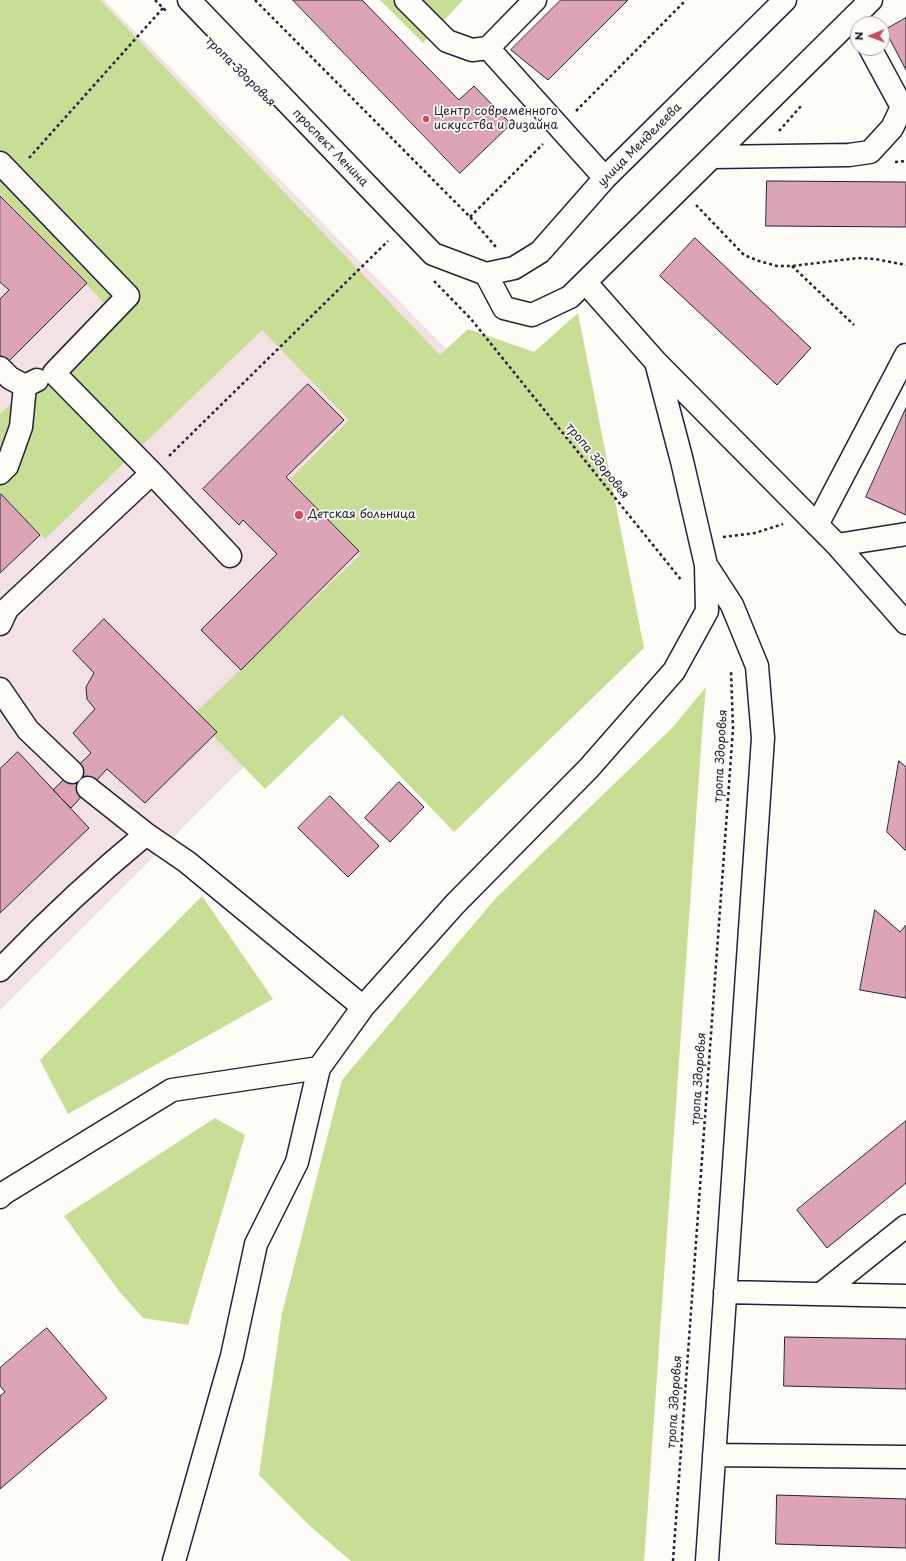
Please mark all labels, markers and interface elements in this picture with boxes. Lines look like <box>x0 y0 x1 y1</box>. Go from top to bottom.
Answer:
north arrow <box>850 16 890 56</box>
text: N <box>850 32 867 41</box>
street label: тропа Здоровья <box>202 34 278 110</box>
street label: улица Менделеева <box>595 100 685 190</box>
place label: Центр современного искусства и дизайна <box>434 105 558 133</box>
street label: проспект Ленина <box>289 106 371 190</box>
marker: Центр современного искусства и дизайна <box>421 114 431 124</box>
street label: тропа Здоровья <box>562 420 632 502</box>
place label: Детская больница <box>308 508 416 522</box>
marker: Детская больница <box>293 509 305 521</box>
street label: тропа Здоровья <box>711 709 731 803</box>
street label: тропа Здоровья <box>689 1032 709 1126</box>
street label: тропа Здоровья <box>665 1355 685 1449</box>

